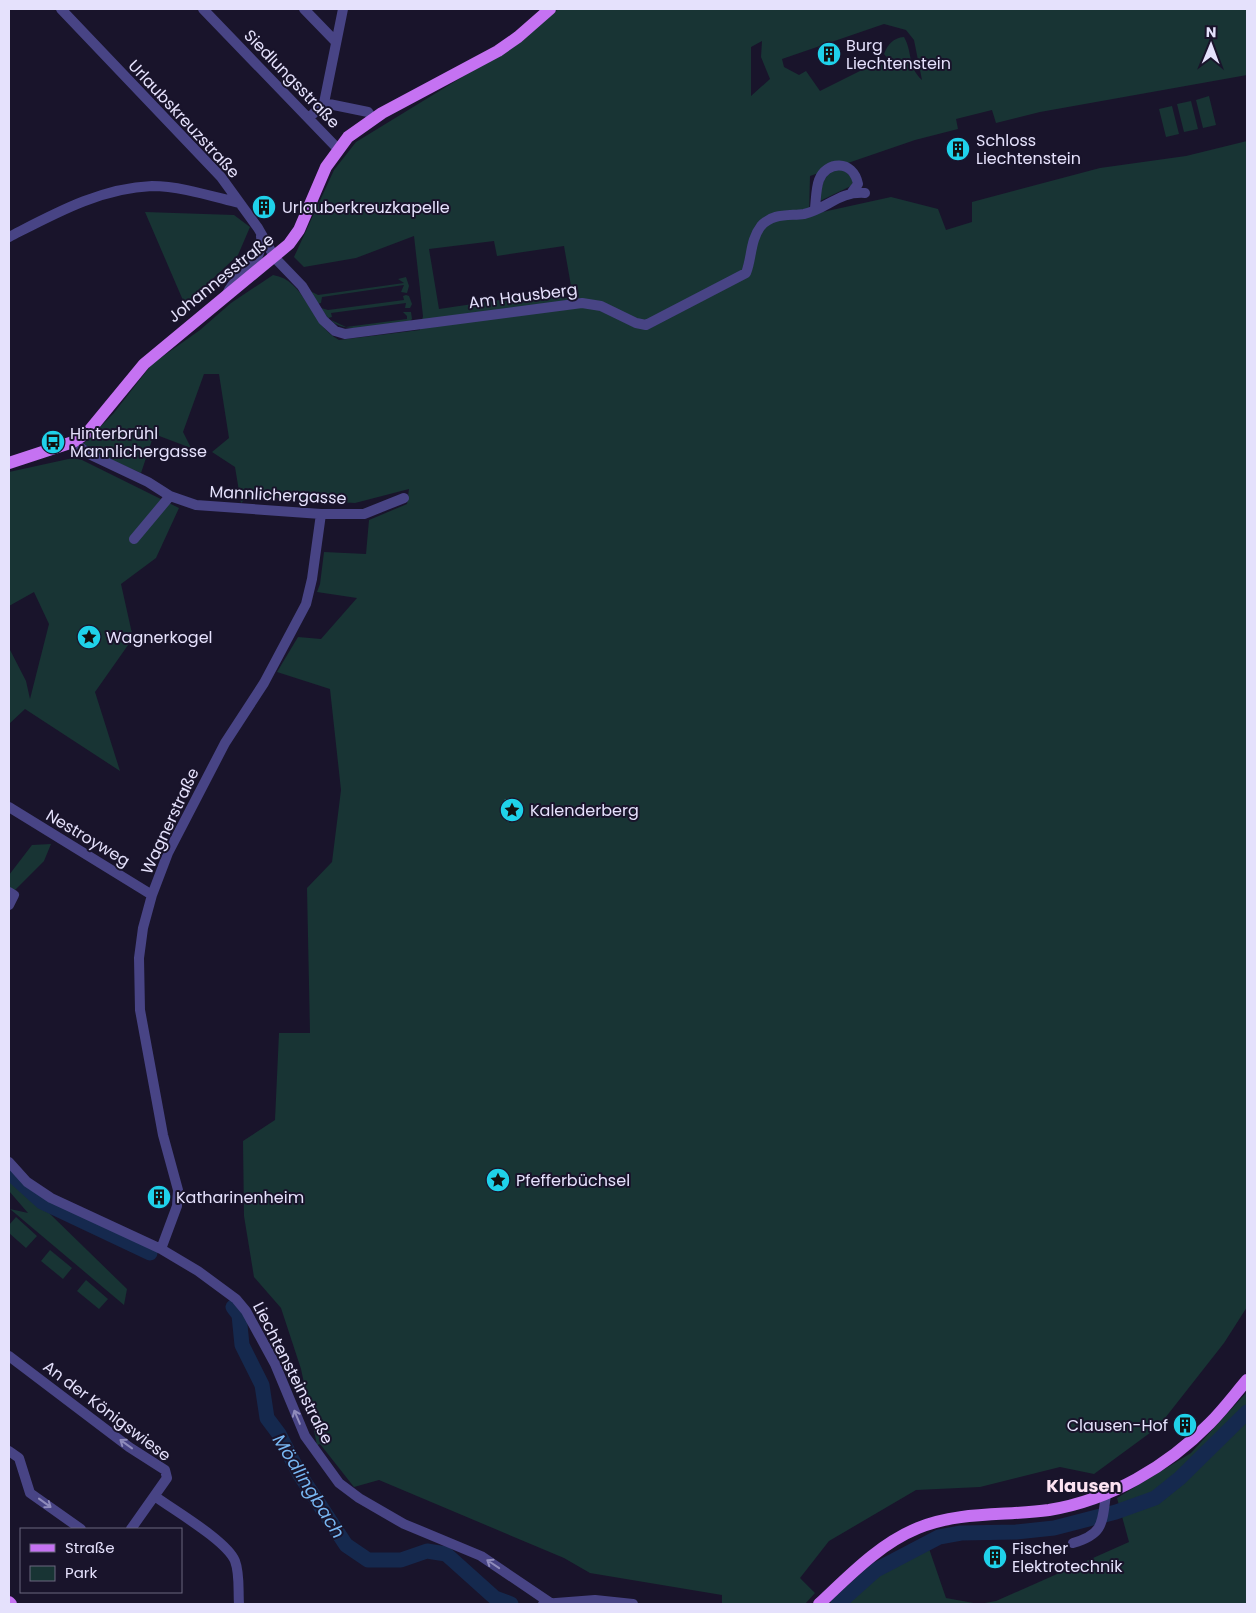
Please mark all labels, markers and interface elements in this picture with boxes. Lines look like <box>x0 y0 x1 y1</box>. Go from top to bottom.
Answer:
north arrow <box>1186 20 1236 70</box>
text: N <box>1206 22 1217 42</box>
street label: Siedlungsstraße <box>239 24 345 134</box>
place label: Burg Liechtenstein <box>846 34 951 75</box>
building icon: Burg Liechtenstein <box>816 41 842 67</box>
street label: Urlaubskreuzstraße <box>123 55 245 183</box>
place label: Schloss Liechtenstein <box>976 129 1081 170</box>
building icon: Schloss Liechtenstein <box>945 136 971 162</box>
building icon: Urlauberkreuzkapelle <box>251 194 277 220</box>
place label: Urlauberkreuzkapelle <box>282 196 450 219</box>
street label: Johannesstraße <box>163 228 279 328</box>
street label: Am Hausberg <box>467 278 579 314</box>
place label: Hinterbrühl Mannlichergasse <box>70 422 207 463</box>
bus stop icon: Hinterbrühl Mannlichergasse <box>40 429 66 455</box>
street label: Mannlichergasse <box>209 480 347 510</box>
place icon: Wagnerkogel <box>76 624 102 650</box>
place label: Wagnerkogel <box>106 626 213 649</box>
street label: Wagnerstraße <box>135 764 205 878</box>
place icon: Kalenderberg <box>499 797 525 823</box>
place label: Kalenderberg <box>530 799 639 822</box>
street label: Nestroyweg <box>42 804 134 872</box>
place icon: Pfefferbüchsel <box>485 1167 511 1193</box>
place label: Pfefferbüchsel <box>516 1169 630 1192</box>
building icon: Katharinenheim <box>146 1184 172 1210</box>
place label: Katharinenheim <box>176 1186 304 1209</box>
street label: Liechtensteinstraße <box>247 1298 339 1448</box>
street label: An der Königswiese <box>38 1355 176 1467</box>
one-way arrow <box>292 1410 301 1425</box>
building icon: Clausen-Hof <box>1172 1412 1198 1438</box>
place label: Clausen-Hof <box>1067 1414 1168 1437</box>
water label: Mödlingbach <box>267 1429 351 1543</box>
one-way arrow <box>119 1439 133 1449</box>
district label: Klausen <box>1046 1473 1122 1498</box>
one-way arrow <box>38 1498 52 1508</box>
legend <box>20 1528 182 1593</box>
text: Straße <box>65 1537 115 1558</box>
place label: Fischer Elektrotechnik <box>1012 1537 1123 1578</box>
building icon: Fischer Elektrotechnik <box>982 1544 1008 1570</box>
one-way arrow <box>486 1559 500 1569</box>
text: Park <box>65 1562 97 1583</box>

